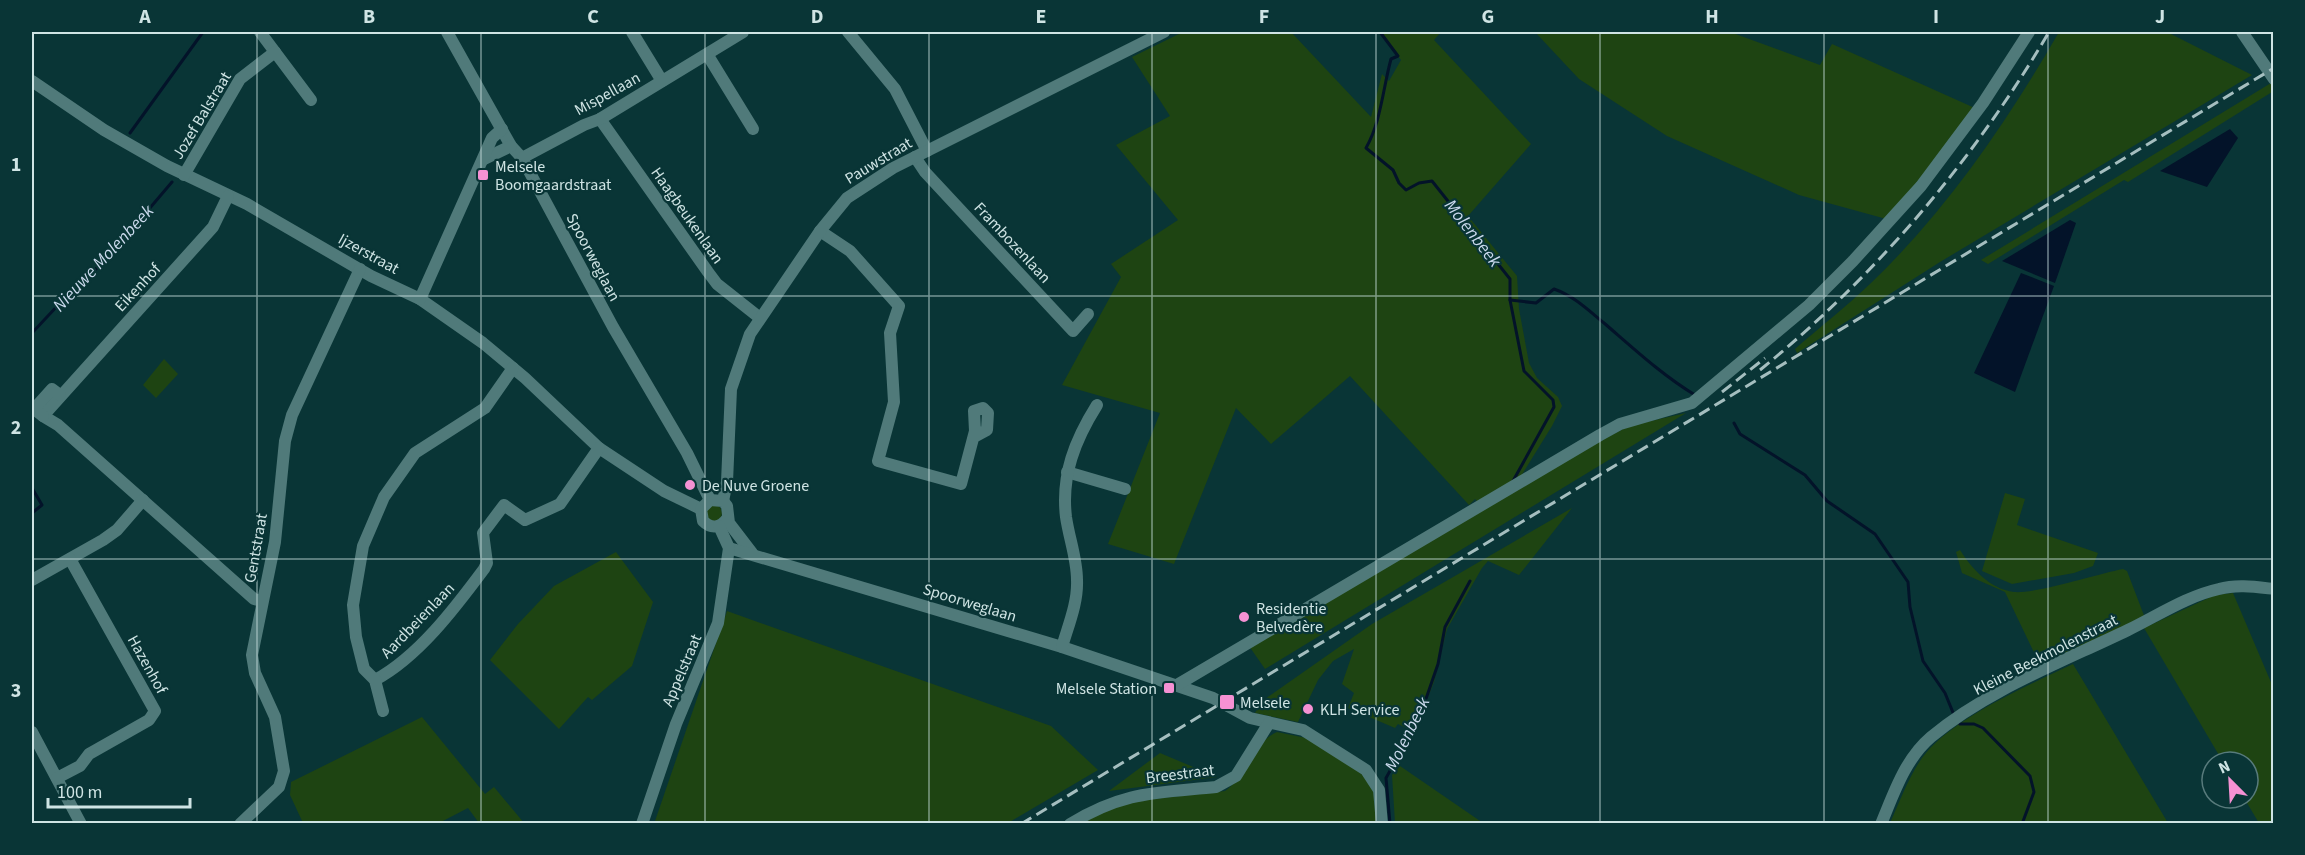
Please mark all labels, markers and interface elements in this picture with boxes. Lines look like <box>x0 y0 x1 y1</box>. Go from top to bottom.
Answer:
text: A <box>138 3 151 31</box>
text: B <box>363 3 375 31</box>
text: C <box>587 3 599 31</box>
text: D <box>811 3 823 31</box>
text: E <box>1036 3 1046 31</box>
text: F <box>1259 3 1269 31</box>
text: G <box>1482 3 1494 31</box>
text: H <box>1705 3 1719 31</box>
text: I <box>1933 3 1939 31</box>
text: J <box>2155 3 2165 31</box>
street label: Jozef Balstraat <box>167 67 237 163</box>
street label: Mispellaan <box>571 67 644 121</box>
street label: Pauwstraat <box>841 132 917 190</box>
text: 1 <box>11 151 21 179</box>
place label: Melsele Boomgaardstraat <box>495 156 612 196</box>
street label: Haagbeukenlaan <box>646 163 729 268</box>
marker: Melsele Boomgaardstraat <box>476 168 490 182</box>
water label: Molenbeek <box>1438 194 1507 273</box>
street label: Frambozenlaan <box>969 197 1056 288</box>
water label: Nieuwe Molenbeek <box>47 199 160 317</box>
street label: Spoorweglaan <box>561 210 626 305</box>
street label: Ijzerstraat <box>334 228 403 280</box>
street label: Eikenhof <box>110 258 167 317</box>
text: 2 <box>11 414 21 442</box>
place label: De Nuve Groene <box>702 475 809 497</box>
marker: De Nuve Groene <box>683 478 697 492</box>
street label: Gentstraat <box>239 511 273 585</box>
street label: Aardbeienlaan <box>376 578 460 663</box>
street label: Spoorweglaan <box>920 578 1019 628</box>
place label: Residentie Belvedère <box>1256 598 1326 638</box>
street label: Kleine Beekmolenstraat <box>1969 609 2122 701</box>
marker: Residentie Belvedère <box>1237 610 1251 624</box>
street label: Appelstraat <box>657 630 707 710</box>
street label: Hazenhof <box>122 631 173 699</box>
text: 3 <box>11 677 21 705</box>
place label: Melsele Station <box>1056 678 1157 700</box>
marker: Melsele Station <box>1162 681 1176 695</box>
place label: Melsele <box>1240 692 1290 714</box>
water label: Molenbeek <box>1379 692 1436 776</box>
marker: Melsele <box>1218 693 1236 711</box>
place label: KLH Service <box>1320 699 1399 721</box>
marker: KLH Service <box>1301 702 1315 716</box>
north arrow <box>2200 750 2260 810</box>
text: N <box>2215 755 2234 779</box>
street label: Breestraat <box>1145 759 1216 789</box>
scale bar <box>48 771 190 809</box>
text: 100 m <box>57 780 102 805</box>

